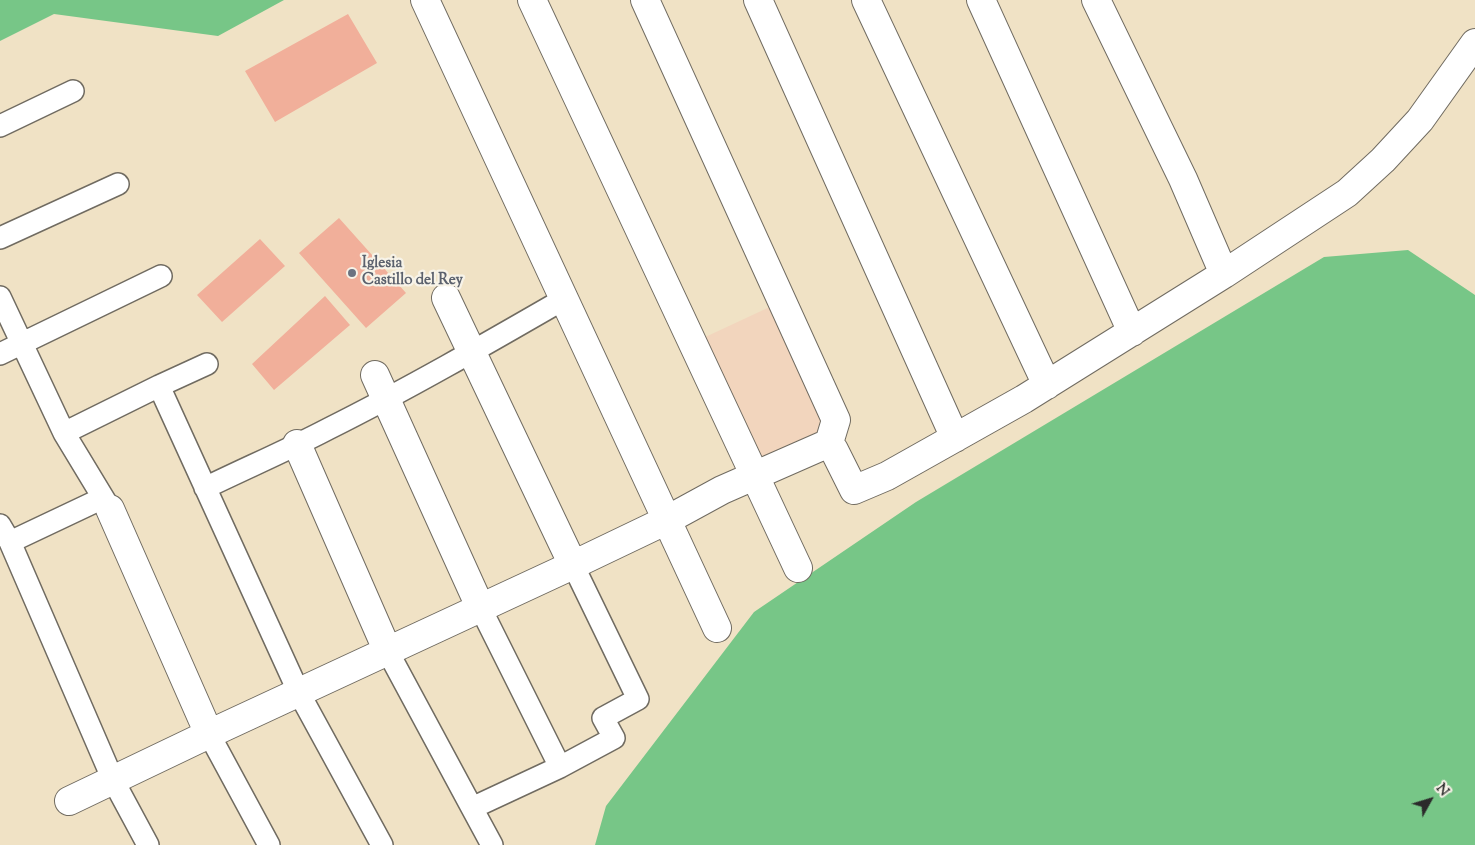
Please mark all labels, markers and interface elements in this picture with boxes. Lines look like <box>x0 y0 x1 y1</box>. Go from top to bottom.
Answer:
place label: Iglesia Castillo del Rey <box>362 255 463 290</box>
marker: Iglesia Castillo del Rey <box>346 267 358 279</box>
north arrow <box>1405 775 1455 825</box>
text: N <box>1430 780 1453 801</box>

